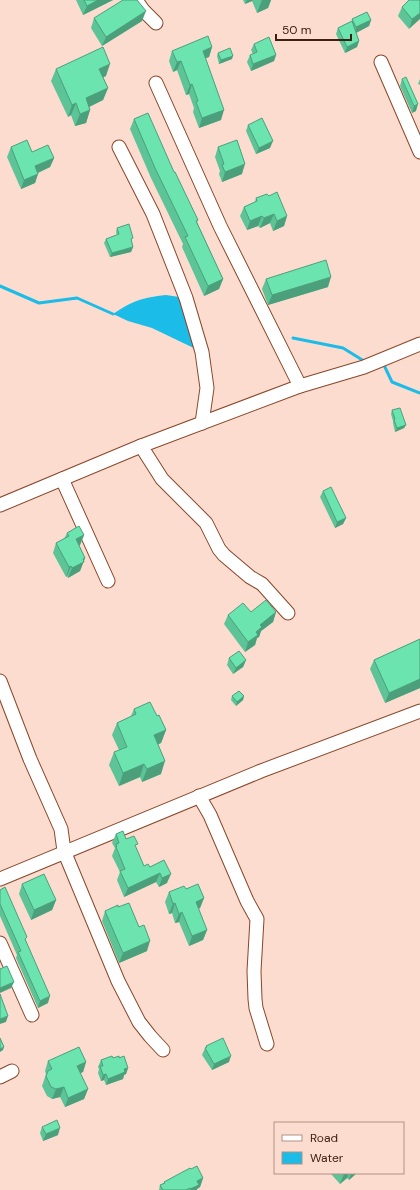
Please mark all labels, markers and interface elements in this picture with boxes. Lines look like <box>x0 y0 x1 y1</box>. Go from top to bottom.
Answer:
scale bar <box>276 16 351 42</box>
text: 50 m <box>282 22 311 38</box>
legend <box>274 1122 404 1174</box>
text: Road <box>310 1130 338 1146</box>
text: Water <box>310 1150 344 1166</box>

